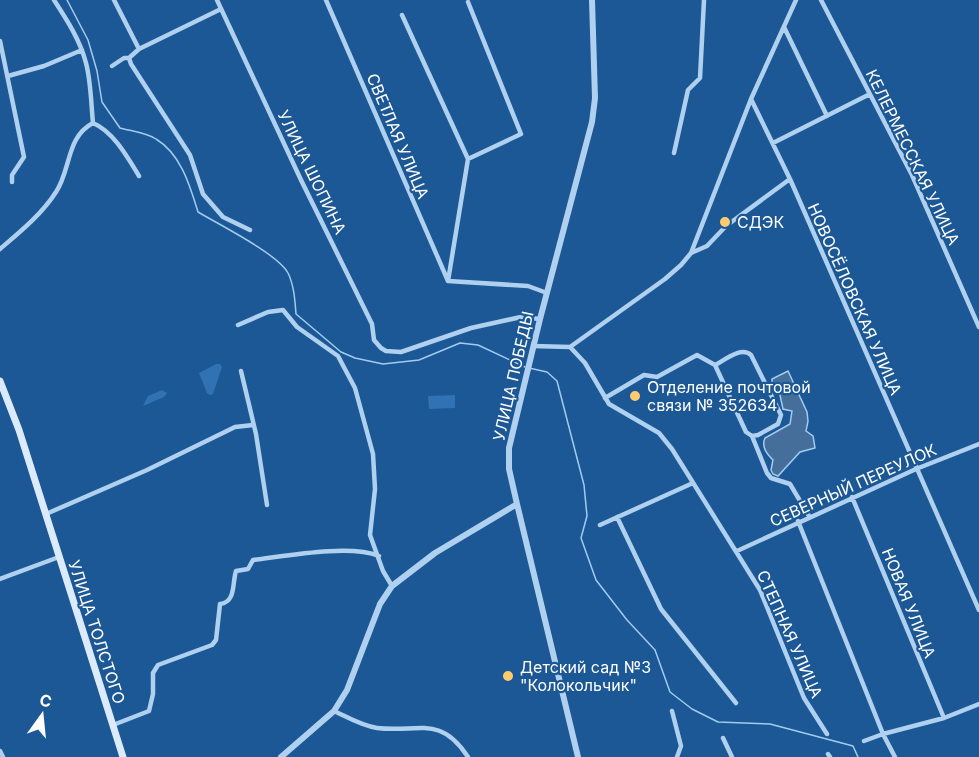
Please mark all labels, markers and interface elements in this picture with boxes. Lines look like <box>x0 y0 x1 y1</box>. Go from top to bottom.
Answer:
street label: КЕЛЕРМЕССКАЯ УЛИЦА <box>862 66 964 248</box>
street label: СВЕТЛАЯ УЛИЦА <box>363 70 433 202</box>
street label: УЛИЦА ШОПИНА <box>273 107 351 237</box>
street label: НОВОСЁЛОВСКАЯ УЛИЦА <box>804 200 906 398</box>
place label: СДЭК <box>737 212 784 232</box>
marker: СДЭК <box>718 215 732 229</box>
street label: УЛИЦА ПОБЕДЫ <box>488 309 538 443</box>
place label: Отделение почтовой связи № 352634 <box>647 377 811 415</box>
marker: Отделение почтовой связи № 352634 <box>628 389 642 403</box>
street label: СЕВЕРНЫЙ ПЕРЕУЛОК <box>766 439 940 531</box>
street label: НОВАЯ УЛИЦА <box>878 545 940 661</box>
street label: УЛИЦА ТОЛСТОГО <box>64 558 130 706</box>
street label: СТЕПНАЯ УЛИЦА <box>753 567 827 701</box>
place label: Детский сад №3 "Колокольчик" <box>520 657 651 695</box>
marker: Детский сад №3 "Колокольчик" <box>501 669 515 683</box>
north arrow <box>12 685 72 745</box>
text: С <box>38 689 54 712</box>

